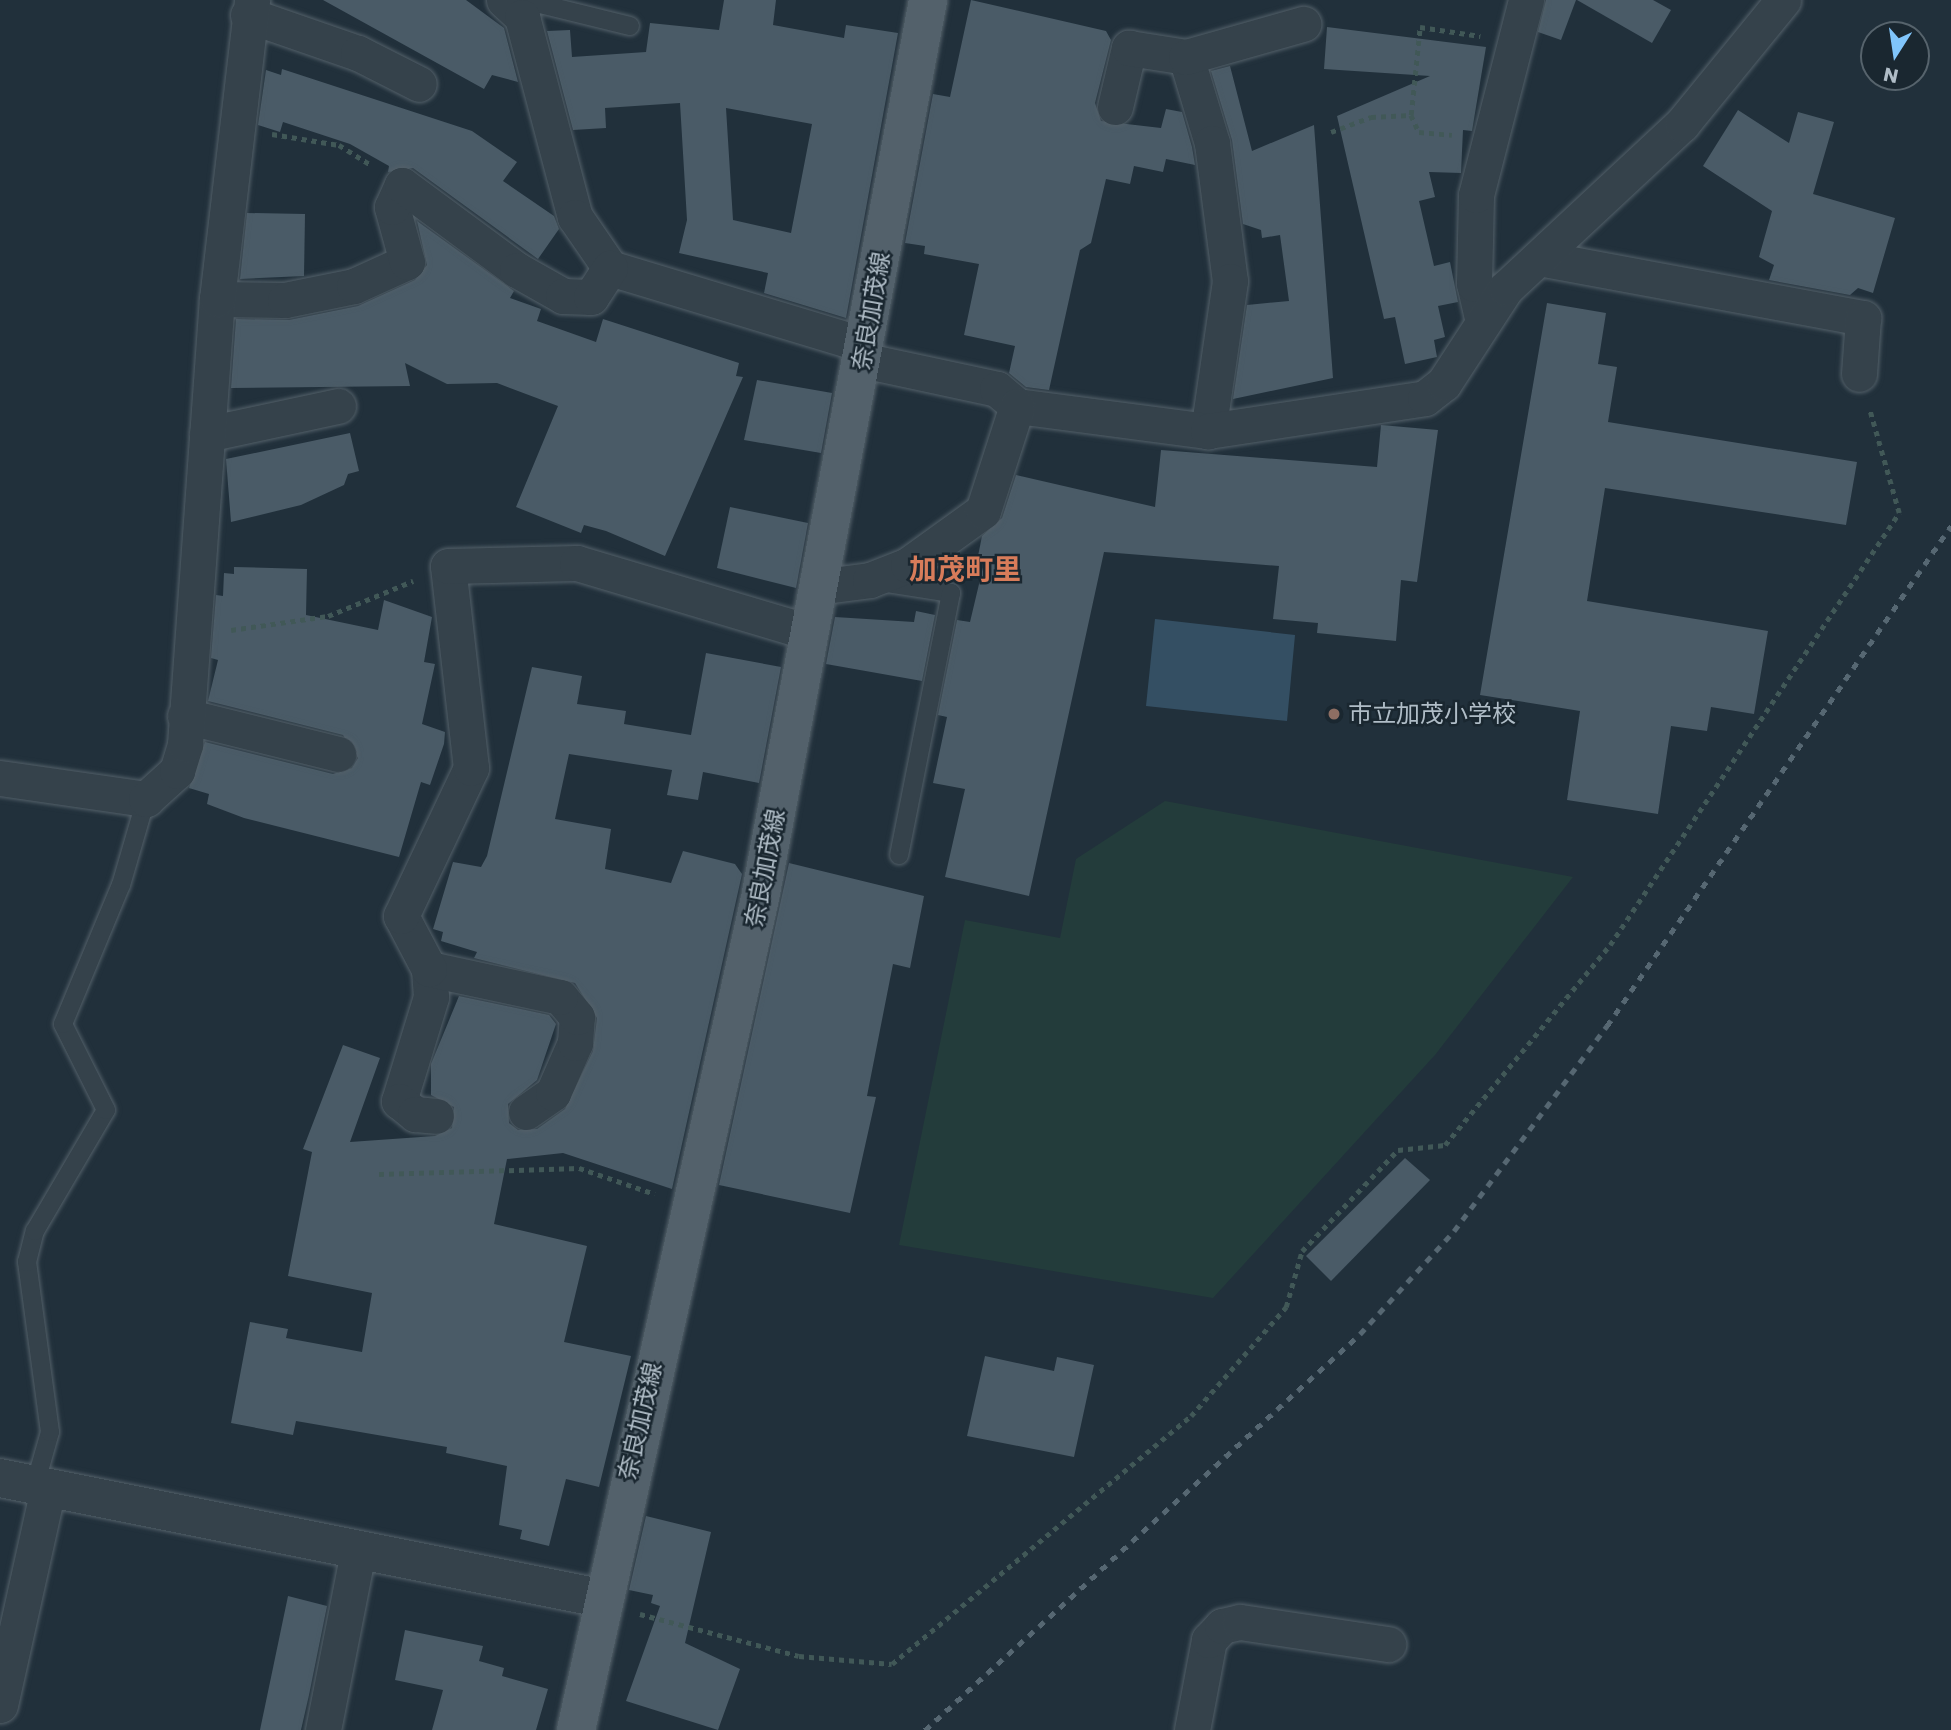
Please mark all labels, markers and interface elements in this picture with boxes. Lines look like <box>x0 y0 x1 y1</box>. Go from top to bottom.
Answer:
north arrow <box>1860 21 1930 91</box>
text: N <box>1881 60 1901 90</box>
street label: 奈良加茂線 <box>846 249 896 373</box>
district label: 加茂町里 <box>909 553 1021 587</box>
place label: 市立加茂小学校 <box>1348 700 1516 728</box>
marker: 市立加茂小学校 <box>1326 706 1342 722</box>
street label: 奈良加茂線 <box>739 806 791 930</box>
street label: 奈良加茂線 <box>612 1359 668 1483</box>

